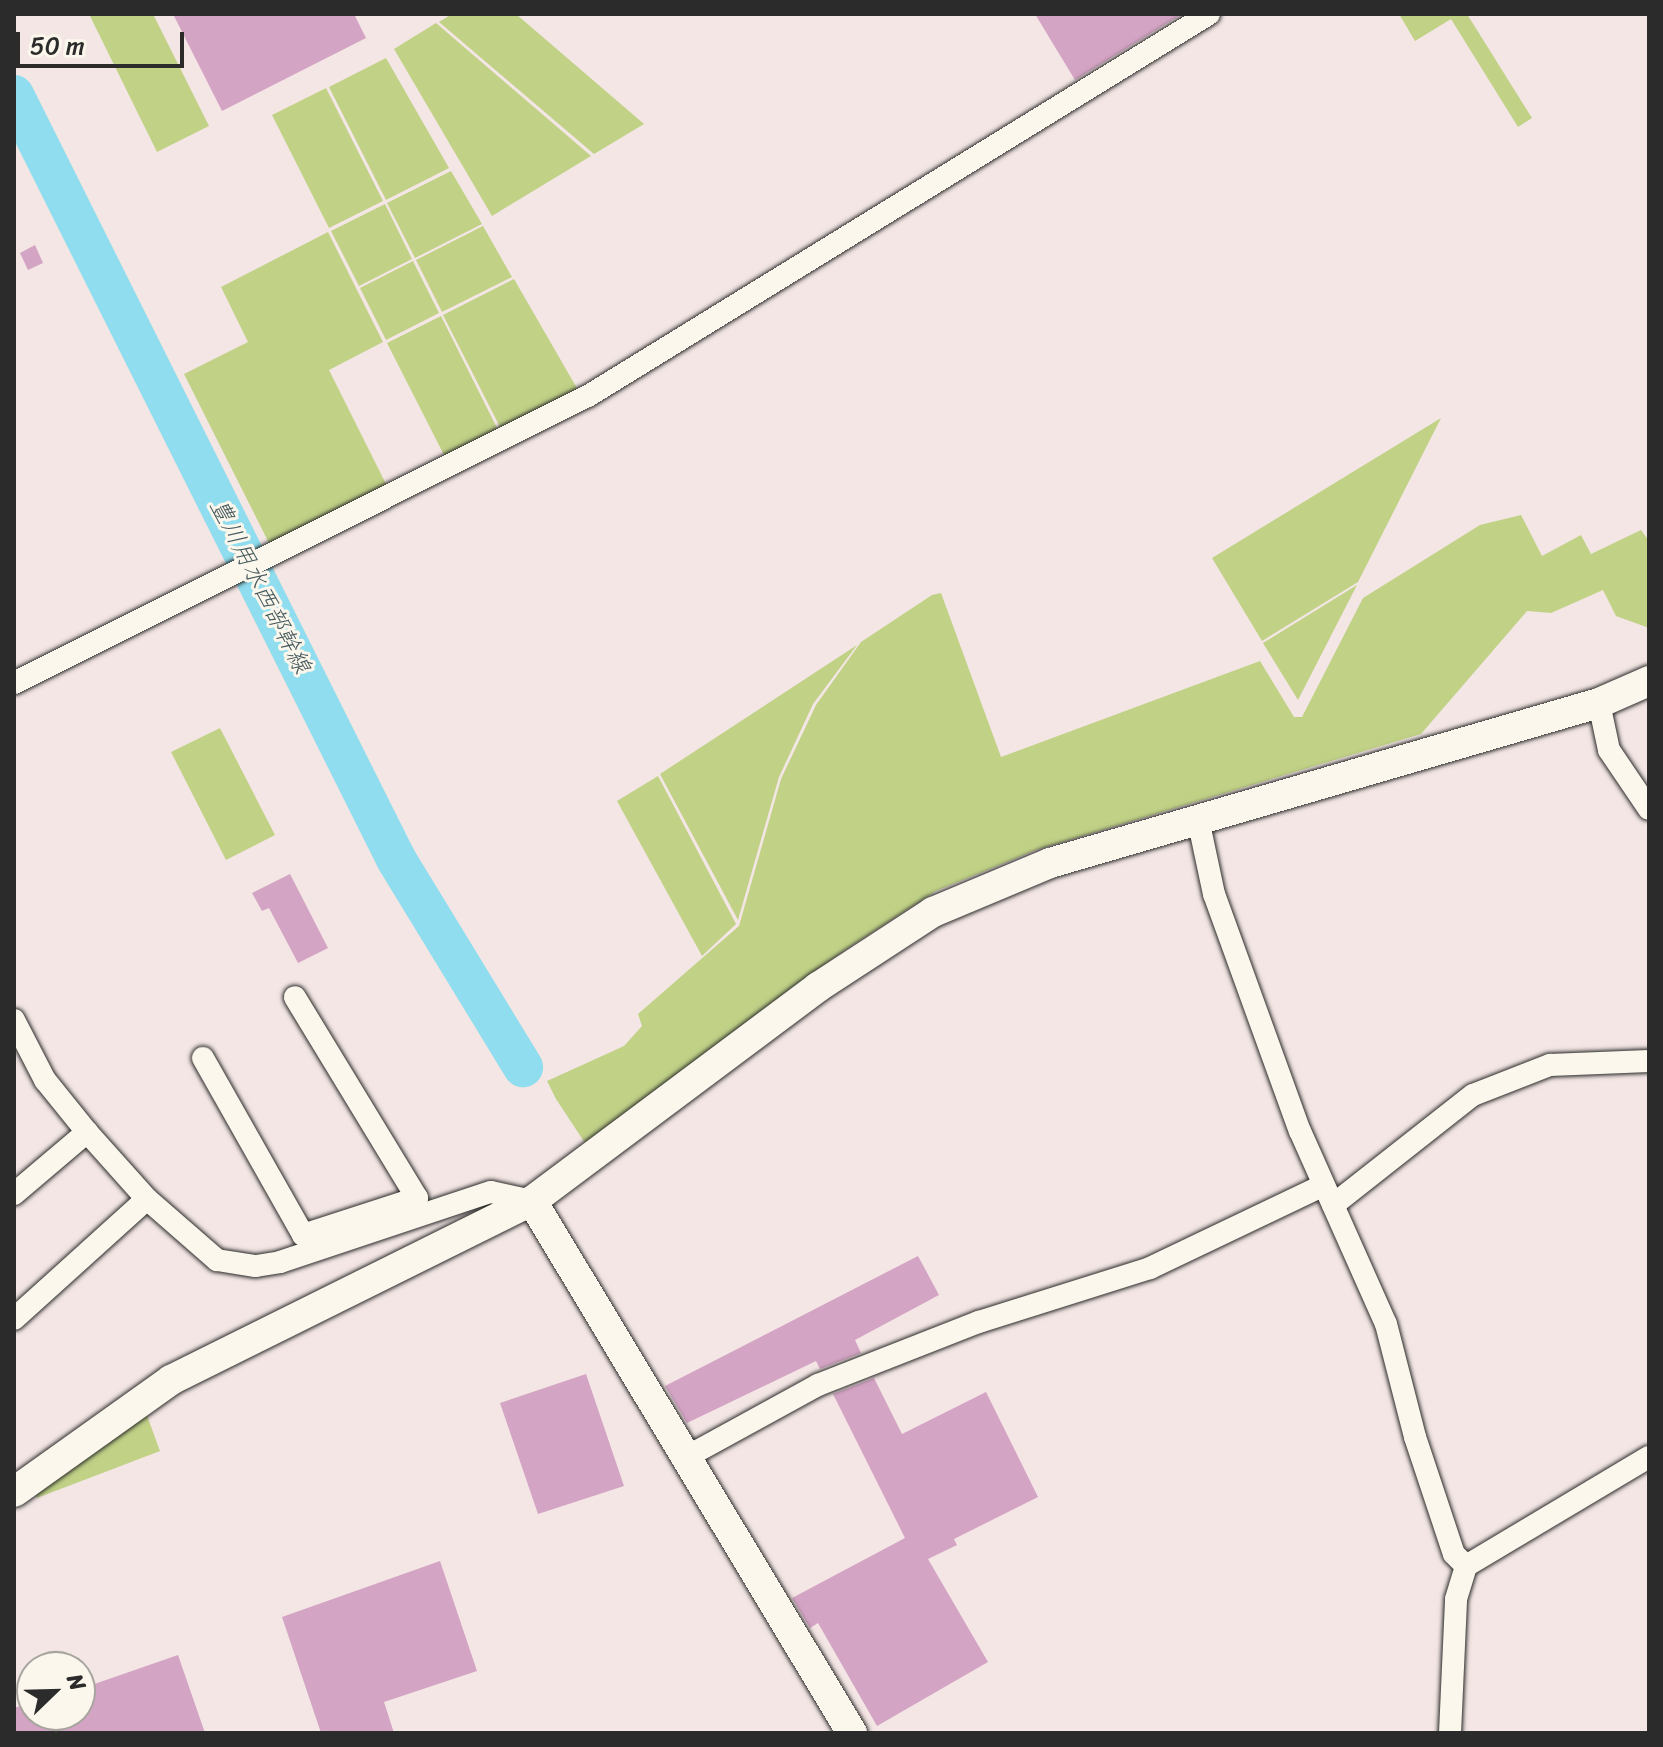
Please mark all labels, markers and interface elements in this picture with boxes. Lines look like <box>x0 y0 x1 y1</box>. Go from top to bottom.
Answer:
scale bar <box>20 16 188 66</box>
text: 50 m <box>30 25 85 67</box>
water label: 豊川用水西部幹線 <box>204 494 316 678</box>
north arrow <box>16 1651 96 1731</box>
text: N <box>56 1668 98 1697</box>

